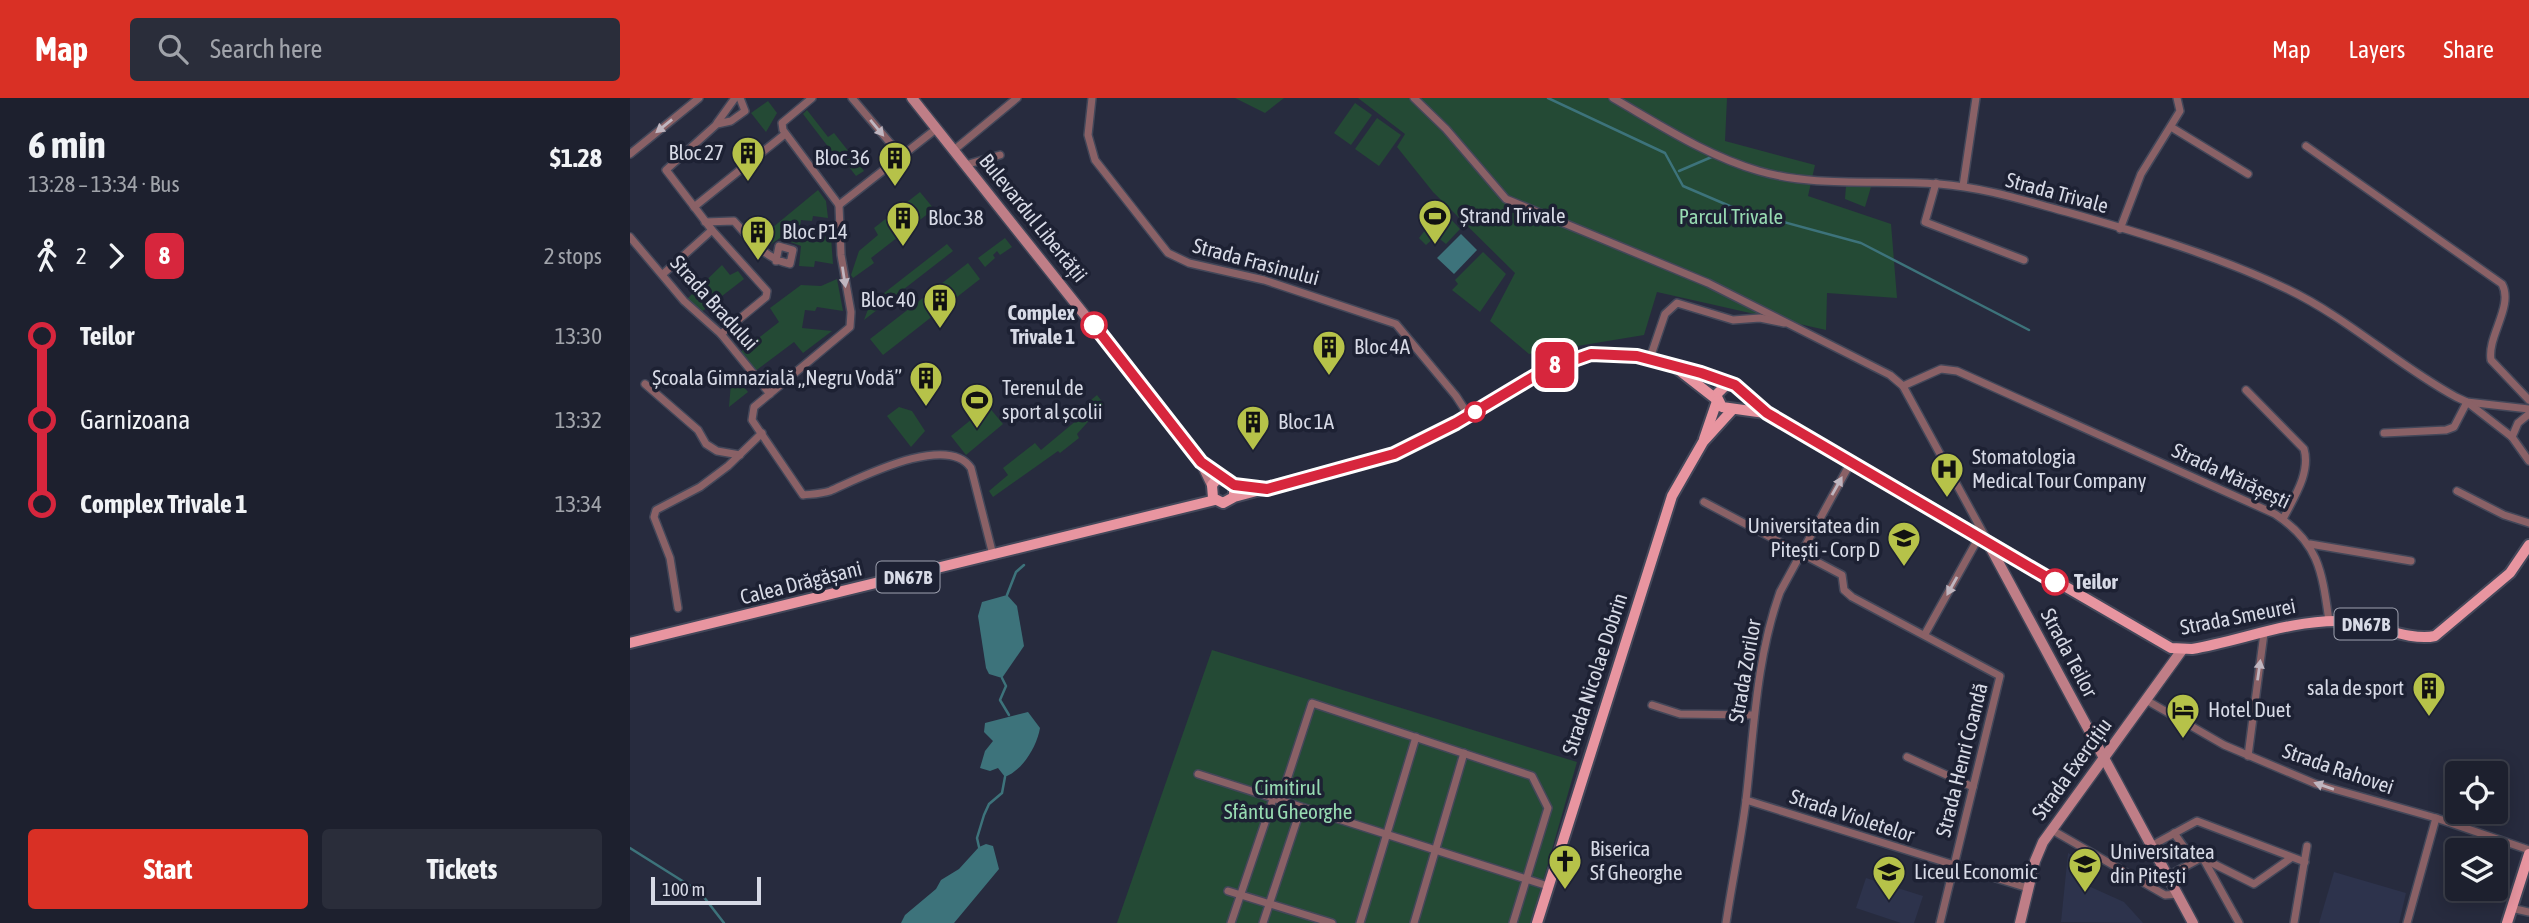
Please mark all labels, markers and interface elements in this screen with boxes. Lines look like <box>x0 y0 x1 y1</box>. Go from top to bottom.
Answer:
search box <box>130 18 620 81</box>
text: Map <box>35 30 88 68</box>
icon: search <box>154 30 192 68</box>
text: Search here <box>210 34 322 64</box>
text: Map <box>2272 36 2311 63</box>
text: Layers <box>2349 36 2405 63</box>
text: Share <box>2443 36 2494 63</box>
one-way arrow <box>656 118 673 133</box>
one-way arrow <box>869 119 884 136</box>
text: 6 min <box>28 123 106 166</box>
building icon: Bloc 27 <box>729 134 767 183</box>
building icon: Bloc 36 <box>876 139 914 188</box>
place label: Bloc 27 <box>668 140 724 164</box>
text: $1.28 <box>550 143 602 173</box>
place label: Bloc 36 <box>814 145 870 169</box>
street label: Bulevardul Libertății <box>975 149 1093 286</box>
street label: Strada Trivale <box>2003 167 2111 217</box>
text: 13:28 – 13:34 · Bus <box>28 171 180 197</box>
sports icon: Ștrand Trivale <box>1416 197 1454 246</box>
building icon: Bloc 38 <box>884 199 922 248</box>
place label: Ștrand Trivale <box>1460 203 1566 227</box>
park label: Parcul Trivale <box>1679 204 1783 228</box>
place label: Bloc 38 <box>928 205 984 229</box>
building icon: Bloc P14 <box>739 213 777 262</box>
place label: Bloc P14 <box>782 219 848 243</box>
street label: Strada Frasinului <box>1191 233 1322 289</box>
icon: walk <box>28 237 66 275</box>
icon: forward <box>97 237 135 275</box>
text: 8 <box>159 242 170 269</box>
text: 2 <box>76 243 87 269</box>
text: 2 stops <box>544 243 602 269</box>
street label: Strada Bradului <box>666 250 764 355</box>
one-way arrow <box>839 267 850 289</box>
building icon: Bloc 40 <box>921 281 959 330</box>
place label: Bloc 40 <box>860 287 916 311</box>
place label: Complex Trivale 1 <box>1007 300 1076 348</box>
marker: Complex Trivale 1 <box>1081 312 1107 338</box>
text: Teilor <box>80 321 134 351</box>
text: 13:30 <box>555 323 602 349</box>
building icon: Bloc 4A <box>1310 328 1348 377</box>
place label: Bloc 4A <box>1354 334 1411 358</box>
line badge: 8 <box>1532 342 1578 388</box>
text: 8 <box>1549 351 1561 378</box>
building icon: Școala Gimnazială „Negru Vodă” <box>907 359 945 408</box>
place label: Școala Gimnazială „Negru Vodă” <box>652 365 902 389</box>
place label: Terenul de sport al școlii <box>1002 375 1103 423</box>
sports icon: Terenul de sport al școlii <box>958 381 996 430</box>
unlabelled marker <box>1465 402 1485 422</box>
building icon: Bloc 1A <box>1234 403 1272 452</box>
text: Garnizoana <box>80 405 190 435</box>
text: 13:32 <box>555 407 602 433</box>
place label: Bloc 1A <box>1278 409 1335 433</box>
street label: Strada Mărășești <box>2169 437 2294 513</box>
place label: Stomatologia Medical Tour Company <box>1972 444 2147 492</box>
hospital icon: Stomatologia Medical Tour Company <box>1928 450 1966 499</box>
one-way arrow <box>1831 476 1843 496</box>
text: Complex Trivale 1 <box>80 489 247 519</box>
text: 13:34 <box>555 491 602 517</box>
place label: Universitatea din Pitești - Corp D <box>1747 513 1880 561</box>
school or university icon: Universitatea din Pitești - Corp D <box>1885 519 1923 568</box>
street label: Calea Drăgășani <box>737 555 864 609</box>
road number: DN67B <box>876 562 940 592</box>
marker: Teilor <box>2042 569 2068 595</box>
place label: Teilor <box>2074 569 2119 593</box>
one-way arrow <box>1946 576 1958 596</box>
street label: Strada Nicolae Dobrin <box>1557 590 1631 757</box>
street label: Strada Smeurei <box>2178 593 2298 639</box>
street label: Strada Teilor <box>2037 604 2104 702</box>
road number: DN67B <box>2334 608 2398 639</box>
street label: Strada Zorilor <box>1723 616 1765 725</box>
one-way arrow <box>2254 659 2265 681</box>
building icon: sala de sport <box>2410 669 2448 718</box>
place label: sala de sport <box>2307 675 2404 699</box>
street label: Strada Henri Coandă <box>1930 680 1992 839</box>
hotel icon: Hotel Duet <box>2164 691 2202 740</box>
place label: Hotel Duet <box>2208 697 2291 721</box>
street label: Strada Exercițiu <box>2026 713 2116 824</box>
street label: Strada Rahovei <box>2280 738 2397 798</box>
map controls <box>2445 761 2508 901</box>
button: locate <box>2445 761 2508 824</box>
park label: Cimitirul Sfântu Gheorghe <box>1224 775 1352 823</box>
one-way arrow <box>2313 780 2334 791</box>
street label: Strada Violetelor <box>1787 784 1918 847</box>
button: Start <box>28 829 308 909</box>
button: Tickets <box>322 829 602 909</box>
place label: Biserica Sf Gheorghe <box>1590 836 1682 884</box>
button: layers <box>2445 838 2508 901</box>
place label: Universitatea din Pitești <box>2110 839 2215 887</box>
church icon: Biserica Sf Gheorghe <box>1546 842 1584 891</box>
school or university icon: Universitatea din Pitești <box>2066 845 2104 894</box>
school or university icon: Liceul Economic <box>1870 853 1908 902</box>
place label: Liceul Economic <box>1914 859 2037 883</box>
scale bar <box>651 874 761 906</box>
text: 100 m <box>662 878 705 900</box>

